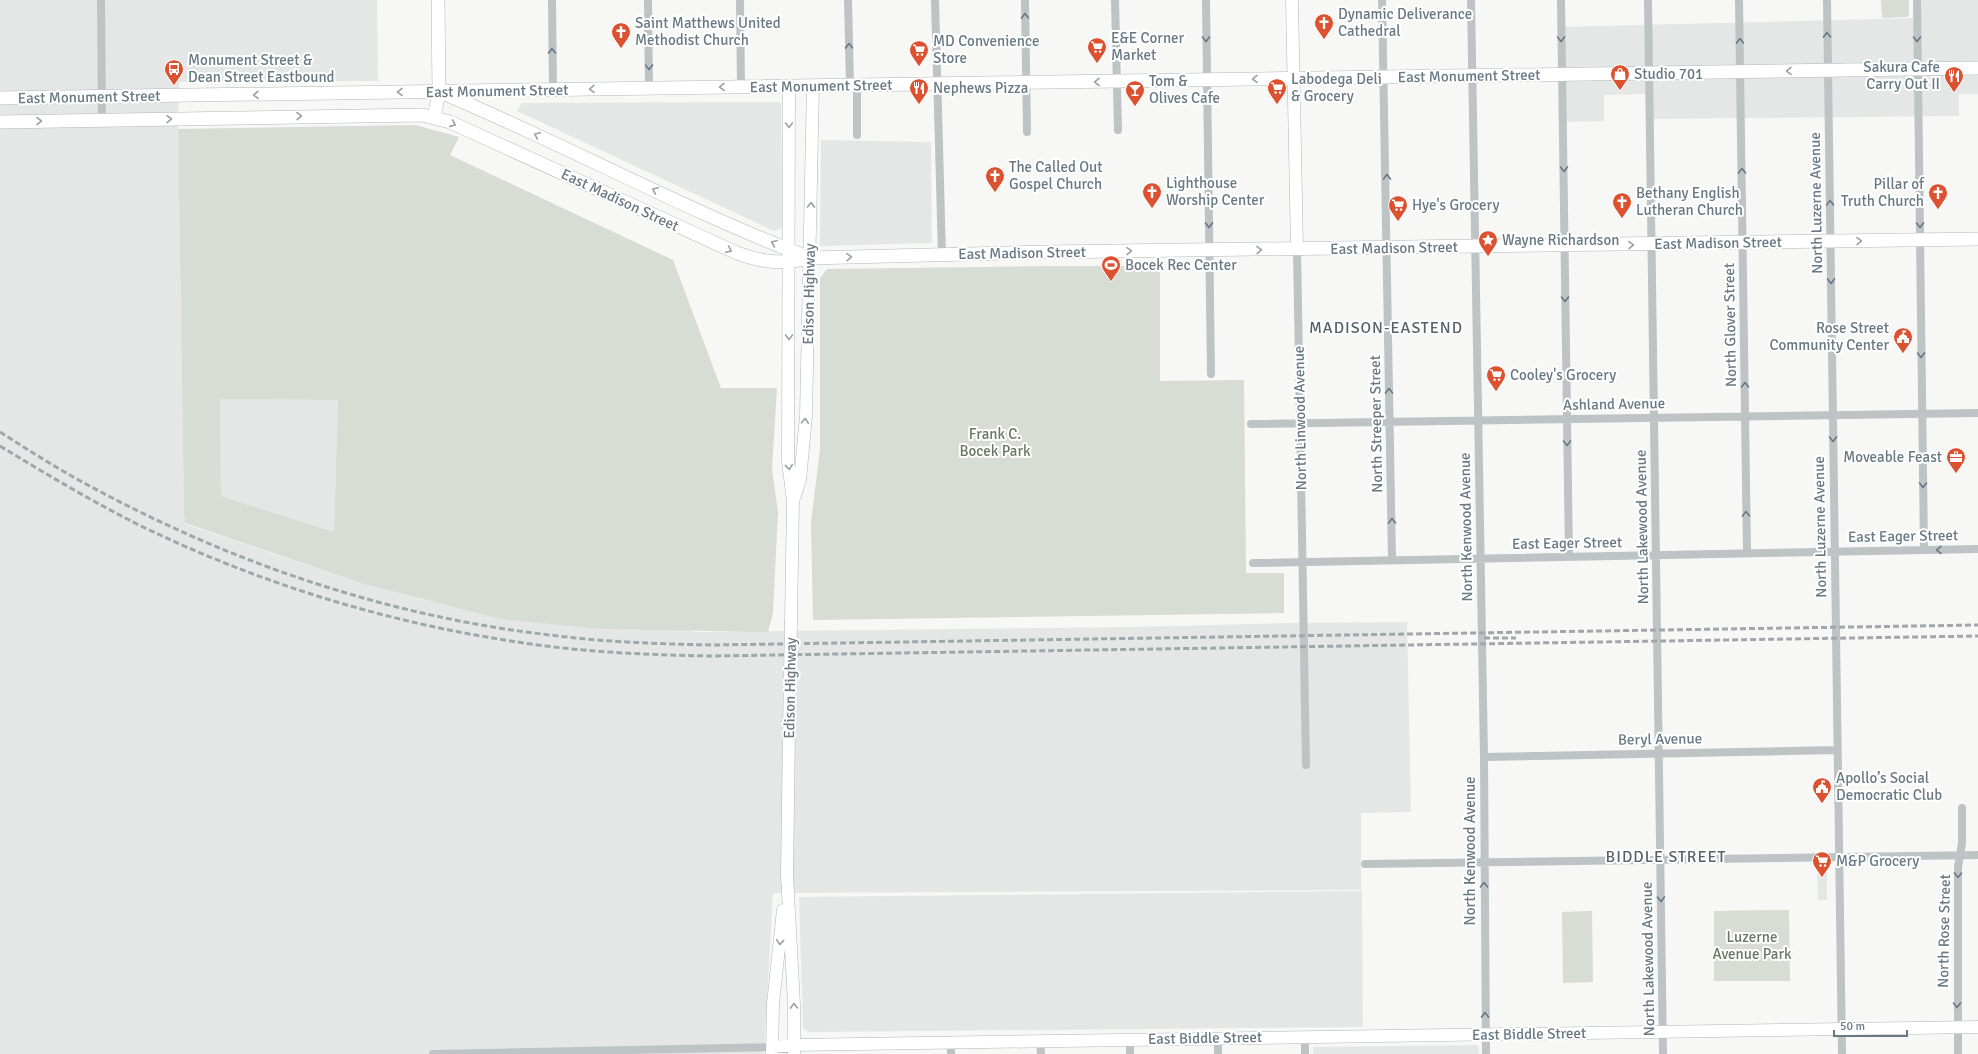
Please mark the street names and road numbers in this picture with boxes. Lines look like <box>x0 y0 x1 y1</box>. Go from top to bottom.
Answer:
street label: East Monument Street <box>1398 66 1540 86</box>
street label: East Monument Street <box>750 76 892 96</box>
street label: East Monument Street <box>426 81 568 101</box>
street label: East Monument Street <box>18 87 160 107</box>
street label: North Luzerne Avenue <box>1806 132 1826 274</box>
street label: East Madison Street <box>558 165 682 235</box>
street label: East Madison Street <box>1654 233 1782 253</box>
street label: East Madison Street <box>1330 238 1458 258</box>
street label: Edison Highway <box>799 243 819 345</box>
street label: East Madison Street <box>958 243 1086 263</box>
street label: North Glover Street <box>1720 263 1740 387</box>
street label: North Linwood Avenue <box>1290 346 1310 490</box>
street label: North Streeper Street <box>1366 355 1386 493</box>
street label: Ashland Avenue <box>1563 394 1665 414</box>
street label: North Lakewood Avenue <box>1632 449 1652 605</box>
street label: North Kenwood Avenue <box>1456 452 1476 602</box>
street label: North Luzerne Avenue <box>1810 456 1830 598</box>
street label: East Eager Street <box>1848 526 1958 546</box>
street label: East Eager Street <box>1512 533 1622 553</box>
street label: Edison Highway <box>780 637 800 739</box>
street label: Beryl Avenue <box>1618 729 1702 749</box>
street label: North Kenwood Avenue <box>1461 776 1479 926</box>
street label: North Rose Street <box>1934 874 1954 988</box>
street label: North Lakewood Avenue <box>1638 881 1658 1037</box>
street label: East Biddle Street <box>1472 1024 1586 1044</box>
street label: East Biddle Street <box>1148 1028 1262 1048</box>

